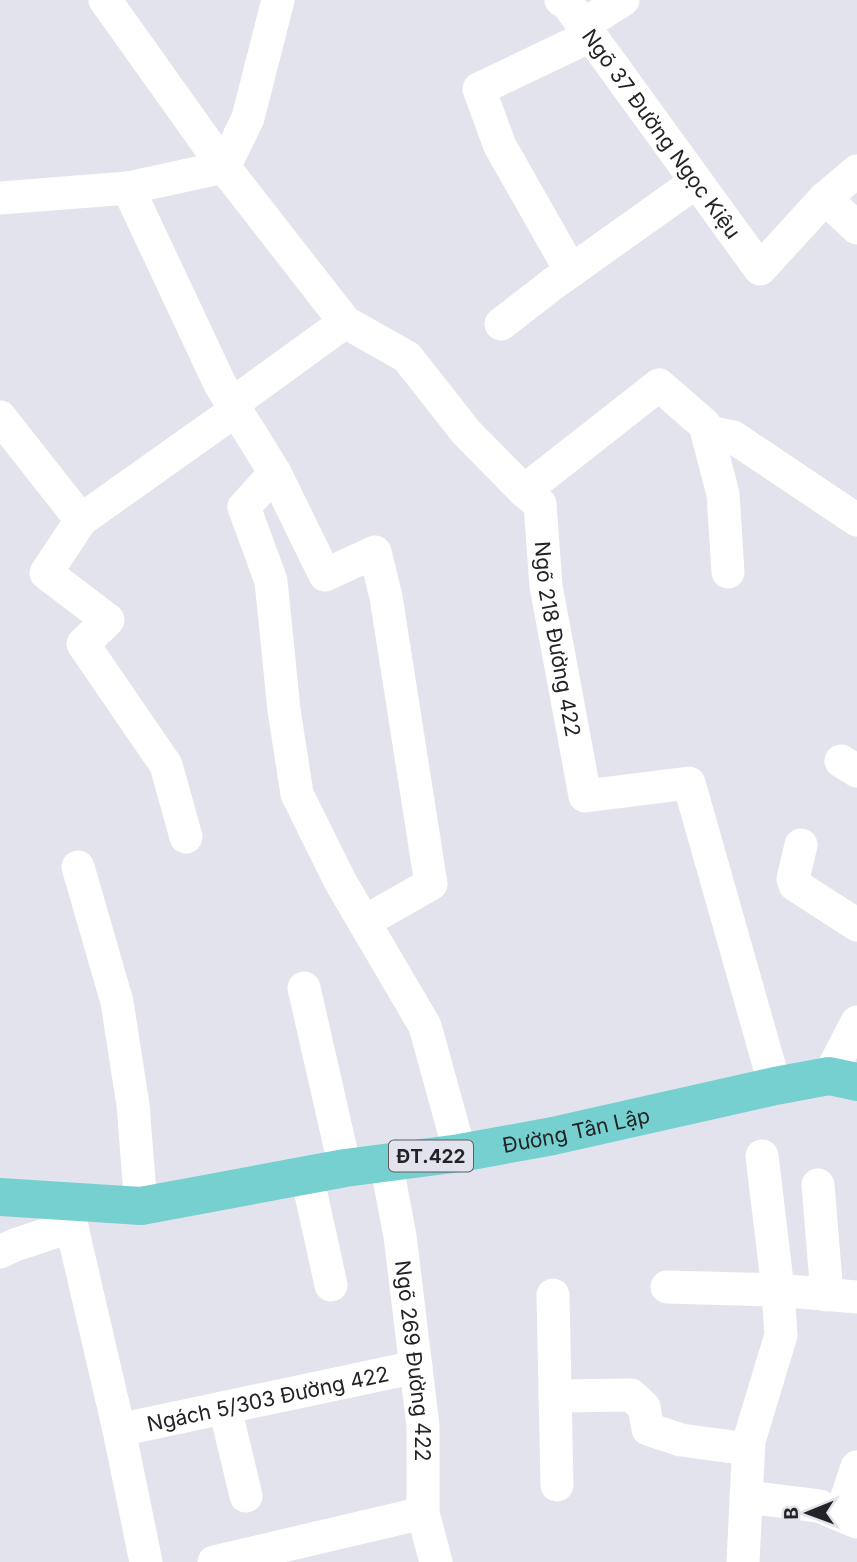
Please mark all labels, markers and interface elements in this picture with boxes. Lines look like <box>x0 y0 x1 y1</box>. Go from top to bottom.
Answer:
street label: Ngõ 37 Đường Ngọc Kiệu <box>577 24 746 243</box>
street label: Ngõ 218 Đường 422 <box>530 540 586 739</box>
street label: Đường Tân Lập <box>500 1102 652 1158</box>
road number: ĐT.422 <box>389 1140 473 1172</box>
street label: Ngõ 269 Đường 422 <box>391 1259 436 1462</box>
street label: Ngách 5/303 Đường 422 <box>144 1361 391 1436</box>
north arrow <box>773 1478 843 1548</box>
text: B <box>780 1507 803 1520</box>

